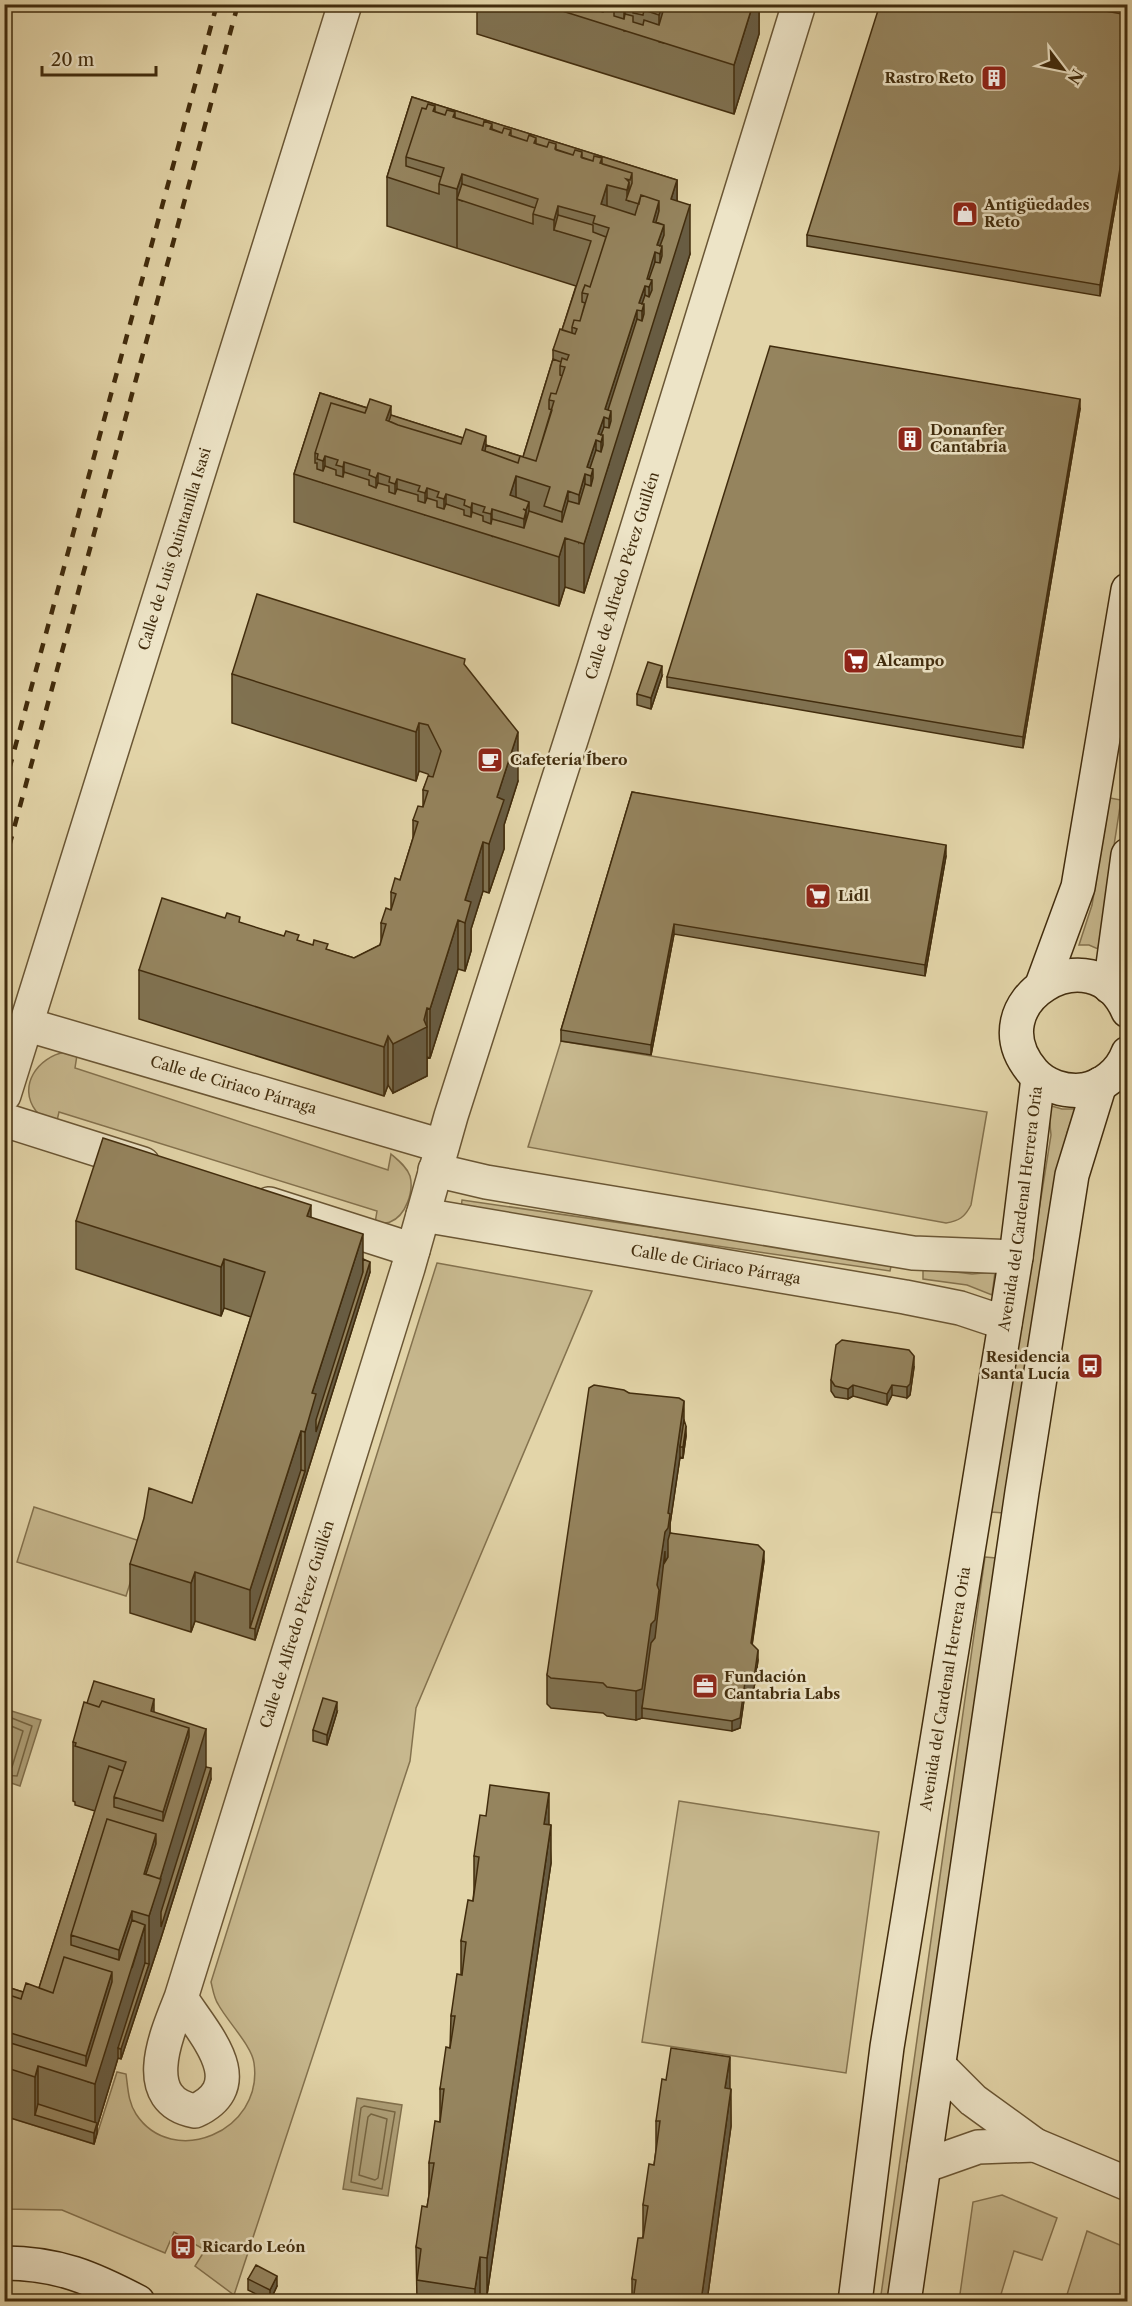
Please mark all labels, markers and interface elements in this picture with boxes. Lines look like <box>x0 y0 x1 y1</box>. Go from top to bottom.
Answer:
scale bar <box>42 39 156 77</box>
north arrow <box>1033 39 1093 99</box>
text: 20 m <box>51 49 95 71</box>
building icon: Rastro Reto <box>979 63 1009 93</box>
text: N <box>1064 66 1088 88</box>
place label: Rastro Reto <box>884 68 974 87</box>
place label: Antigüedades Reto <box>983 195 1089 231</box>
shop icon: Antigüedades Reto <box>950 199 980 229</box>
place label: Donanfer Cantabria <box>930 420 1007 456</box>
building icon: Donanfer Cantabria <box>895 424 925 454</box>
street label: Calle de Luis Quintanilla Isasi <box>134 445 215 653</box>
street label: Calle de Alfredo Pérez Guillén <box>581 469 663 682</box>
supermarket icon: Alcampo <box>841 646 871 676</box>
place label: Alcampo <box>875 651 944 670</box>
cafe icon: Cafetería Íbero <box>475 745 505 775</box>
place label: Cafetería Íbero <box>510 750 627 769</box>
supermarket icon: Lidl <box>803 881 833 911</box>
place label: Lidl <box>838 886 869 905</box>
street label: Calle de Ciriaco Párraga <box>148 1051 319 1118</box>
street label: Avenida del Cardenal Herrera Oria <box>994 1085 1046 1334</box>
street label: Calle de Ciriaco Párraga <box>629 1240 803 1288</box>
place label: Residencia Santa Lucía <box>981 1347 1070 1383</box>
bus stop icon: Residencia Santa Lucía <box>1075 1351 1105 1381</box>
street label: Calle de Alfredo Pérez Guillén <box>255 1517 338 1730</box>
street label: Avenida del Cardenal Herrera Oria <box>916 1565 974 1813</box>
place label: Fundación Cantabria Labs <box>724 1667 840 1703</box>
office icon: Fundación Cantabria Labs <box>690 1671 720 1701</box>
bus stop icon: Ricardo León <box>168 2232 198 2262</box>
place label: Ricardo León <box>202 2237 306 2256</box>

